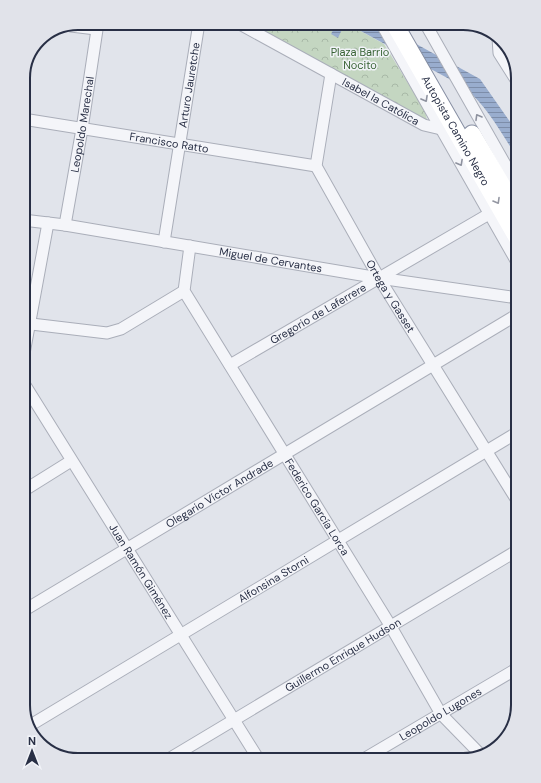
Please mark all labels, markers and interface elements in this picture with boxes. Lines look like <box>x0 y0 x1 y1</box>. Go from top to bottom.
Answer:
street label: Arturo Jauretche <box>175 41 203 129</box>
park label: Plaza Barrio Nocito <box>331 45 389 72</box>
street label: Autopista Camino Negro <box>419 73 493 188</box>
street label: Isabel la Católica <box>340 75 422 128</box>
street label: Leopoldo Marechal <box>67 76 97 174</box>
one-way arrow <box>420 95 427 102</box>
one-way arrow <box>475 114 482 121</box>
street label: Francisco Ratto <box>129 129 210 156</box>
one-way arrow <box>456 159 463 166</box>
one-way arrow <box>492 197 499 204</box>
street label: Miguel de Cervantes <box>218 244 323 275</box>
street label: Ortega y Gasset <box>363 257 418 335</box>
street label: Gregorio de Laferrere <box>267 280 369 347</box>
street label: Olegario Víctor Andrade <box>163 456 276 531</box>
street label: Federico García Lorca <box>282 456 352 558</box>
street label: Juan Ramón Giménez <box>106 521 176 621</box>
street label: Alfonsina Storni <box>235 553 311 606</box>
street label: Guillermo Enrique Hudson <box>282 615 403 695</box>
street label: Leopoldo Lugones <box>397 684 484 743</box>
north arrow <box>12 731 52 771</box>
text: N <box>28 734 36 748</box>

